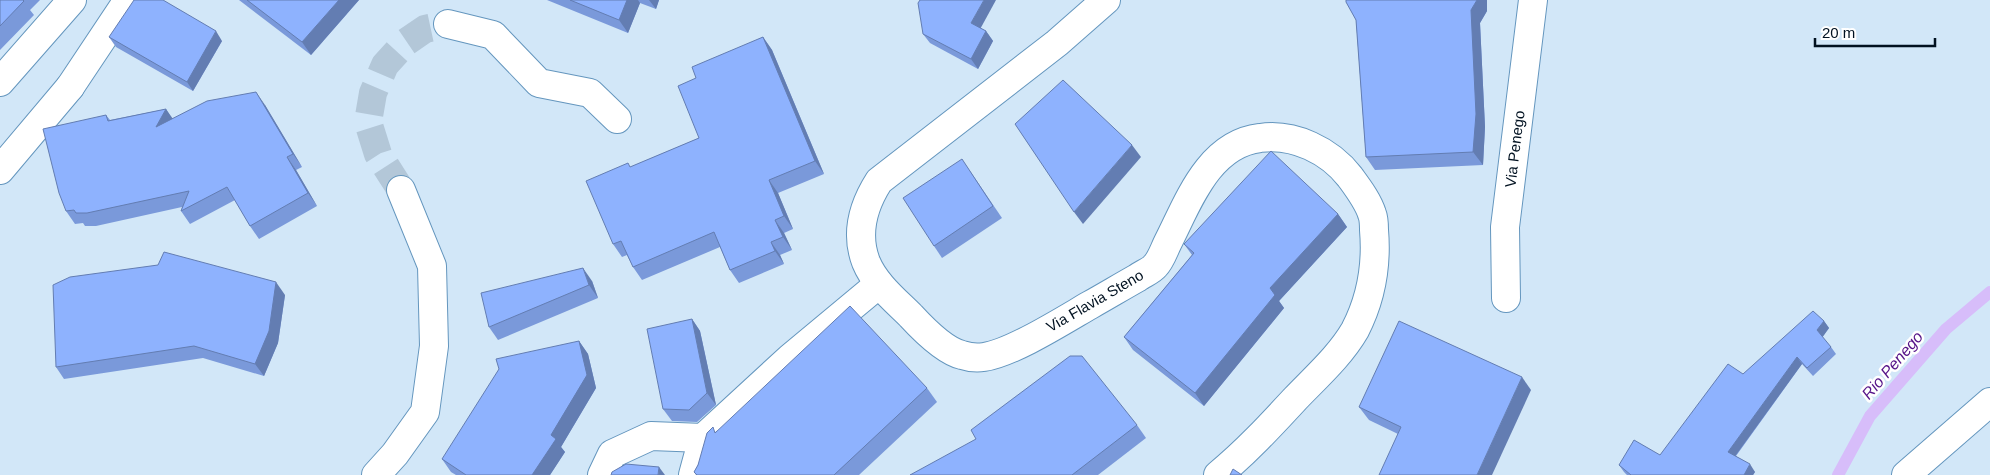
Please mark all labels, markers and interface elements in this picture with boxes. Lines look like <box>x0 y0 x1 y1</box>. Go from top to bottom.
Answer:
scale bar <box>1815 15 1935 47</box>
text: 20 m <box>1822 24 1855 41</box>
street label: Via Penego <box>1501 110 1528 188</box>
street label: Via Flavia Steno <box>1043 266 1146 335</box>
water label: Rio Penego <box>1859 328 1926 402</box>

